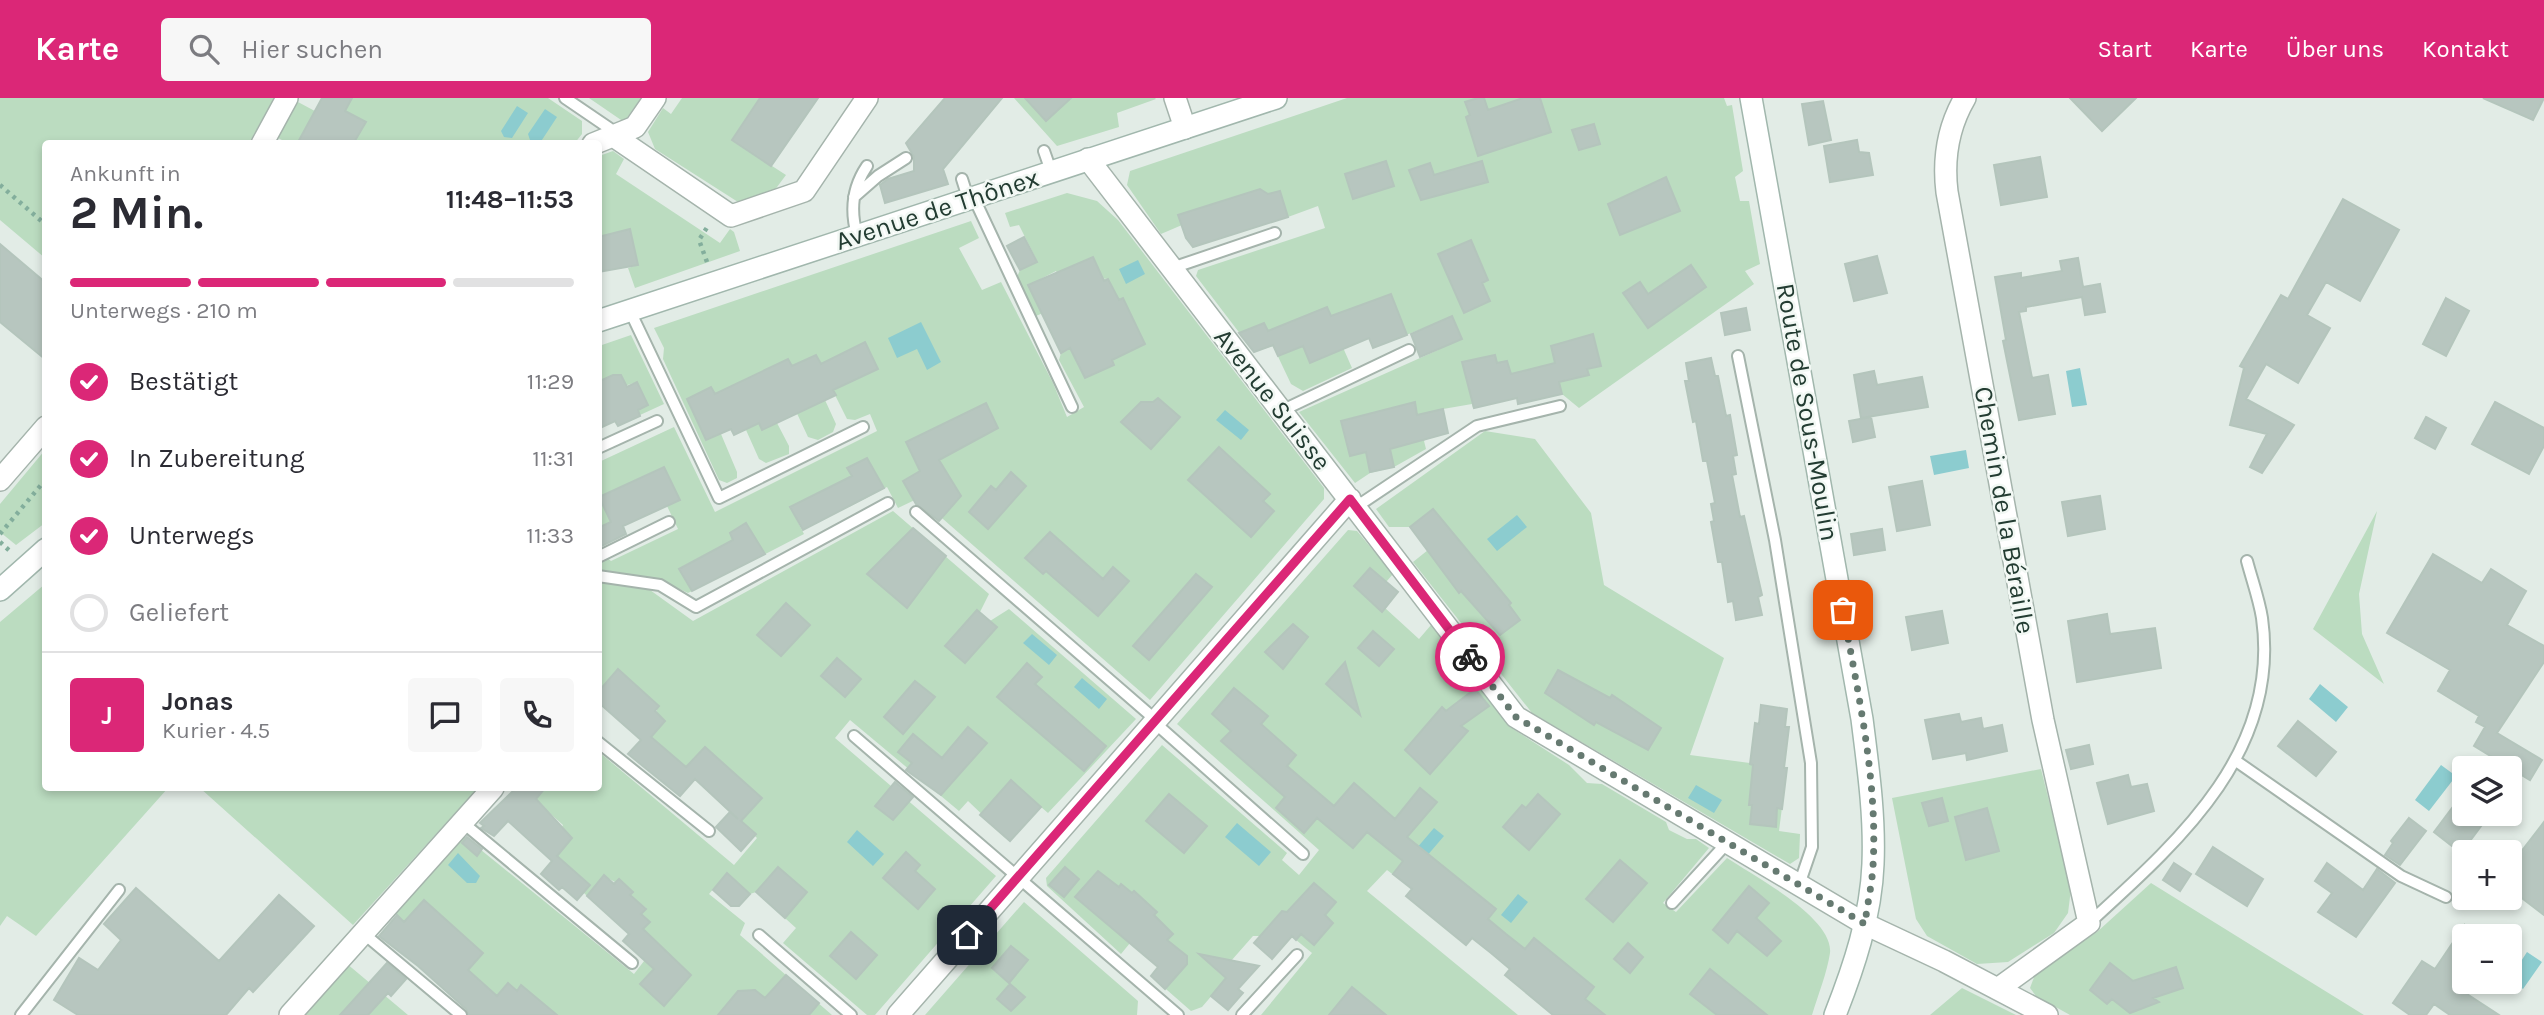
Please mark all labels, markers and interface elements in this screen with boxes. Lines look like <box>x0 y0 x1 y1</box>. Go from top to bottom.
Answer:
search box <box>161 18 651 81</box>
text: Karte <box>35 30 119 68</box>
icon: search <box>185 30 223 68</box>
text: Hier suchen <box>241 34 383 65</box>
text: Start <box>2098 35 2152 63</box>
text: Karte <box>2190 35 2248 63</box>
text: Über uns <box>2286 35 2384 63</box>
text: Kontakt <box>2422 35 2509 63</box>
text: Ankunft in <box>70 160 181 187</box>
street label: Avenue de Thônex <box>832 162 1043 257</box>
text: 11:48–11:53 <box>446 184 574 215</box>
text: 2 Min. <box>70 186 203 240</box>
street label: Route de Sous-Moulin <box>1770 281 1845 543</box>
text: Unterwegs · 210 m <box>70 297 258 324</box>
street label: Avenue Suisse <box>1208 322 1338 476</box>
icon: check <box>70 363 108 401</box>
text: Bestätigt <box>129 366 238 397</box>
text: 11:29 <box>527 368 574 395</box>
street label: Chemin de la Béraille <box>1967 384 2042 636</box>
icon: check <box>70 440 108 478</box>
text: In Zubereitung <box>129 443 304 474</box>
text: 11:31 <box>532 445 574 472</box>
icon: check <box>70 517 108 555</box>
text: Unterwegs <box>129 520 255 551</box>
text: 11:33 <box>526 522 574 549</box>
pin <box>1813 580 1873 640</box>
icon: bag <box>1824 591 1862 629</box>
text: Geliefert <box>129 597 229 628</box>
courier <box>1435 622 1505 692</box>
icon: bike <box>1451 638 1489 676</box>
button: chat <box>408 678 482 752</box>
button: phone <box>500 678 574 752</box>
text: Jonas <box>162 686 233 717</box>
text: J <box>101 700 113 731</box>
text: Kurier · 4.5 <box>162 717 270 744</box>
map controls <box>2452 756 2522 994</box>
button: layers <box>2452 756 2522 826</box>
button: + <box>2452 840 2522 910</box>
pin <box>937 905 997 965</box>
icon: home <box>948 916 986 954</box>
button: − <box>2452 924 2522 994</box>

